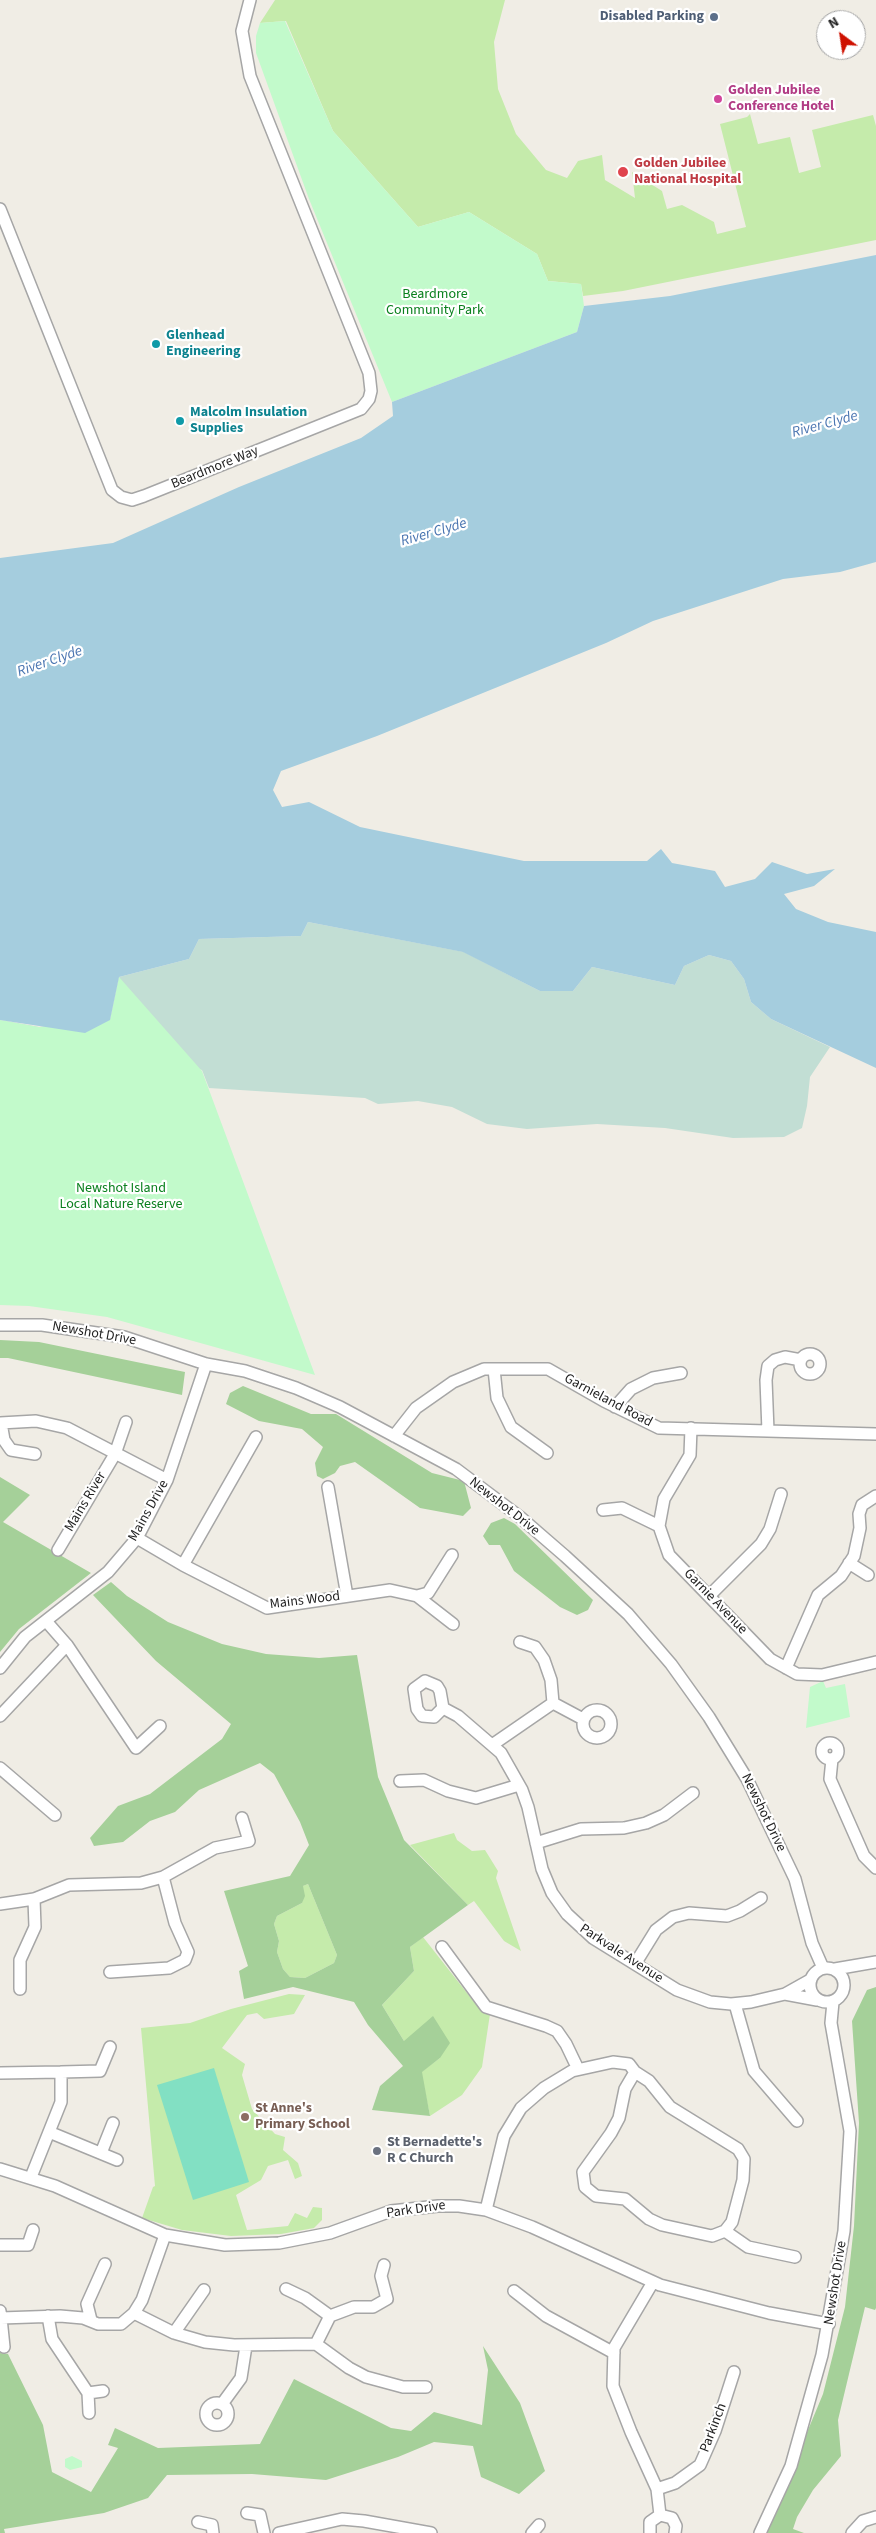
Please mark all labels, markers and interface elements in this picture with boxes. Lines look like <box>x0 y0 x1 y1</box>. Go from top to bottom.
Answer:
place label: Disabled Parking <box>600 9 704 25</box>
north arrow <box>816 10 866 60</box>
marker: Disabled Parking <box>708 11 720 23</box>
text: N <box>825 12 843 34</box>
place label: Golden Jubilee Conference Hotel <box>728 83 834 115</box>
marker: Golden Jubilee Conference Hotel <box>712 93 724 105</box>
place label: Golden Jubilee National Hospital <box>634 156 741 188</box>
marker: Golden Jubilee National Hospital <box>616 165 630 179</box>
park label: Beardmore Community Park <box>386 287 484 320</box>
place label: Glenhead Engineering <box>166 328 240 361</box>
marker: Glenhead Engineering <box>150 338 162 350</box>
place label: Malcolm Insulation Supplies <box>190 405 307 438</box>
water label: River Clyde <box>790 408 860 442</box>
marker: Malcolm Insulation Supplies <box>174 415 186 427</box>
street label: Beardmore Way <box>169 443 261 493</box>
water label: River Clyde <box>399 515 469 551</box>
water label: River Clyde <box>15 642 85 682</box>
park label: Newshot Island Local Nature Reserve <box>60 1181 182 1214</box>
street label: Newshot Drive <box>51 1318 137 1350</box>
street label: Garnieland Road <box>561 1371 655 1431</box>
street label: Mains River <box>62 1469 110 1535</box>
street label: Newshot Drive <box>465 1474 543 1540</box>
street label: Mains Drive <box>125 1477 173 1545</box>
street label: Garnie Avenue <box>680 1566 750 1638</box>
street label: Mains Wood <box>269 1588 341 1614</box>
street label: Newshot Drive <box>737 1771 789 1855</box>
street label: Parkvale Avenue <box>576 1921 666 1987</box>
place label: St Anne's Primary School <box>255 2101 350 2134</box>
marker: St Anne's Primary School <box>239 2111 251 2123</box>
place label: St Bernadette's R C Church <box>387 2135 482 2168</box>
marker: St Bernadette's R C Church <box>371 2145 383 2157</box>
street label: Park Drive <box>385 2198 447 2222</box>
street label: Newshot Drive <box>821 2240 851 2326</box>
street label: Parkinch <box>697 2401 731 2455</box>

